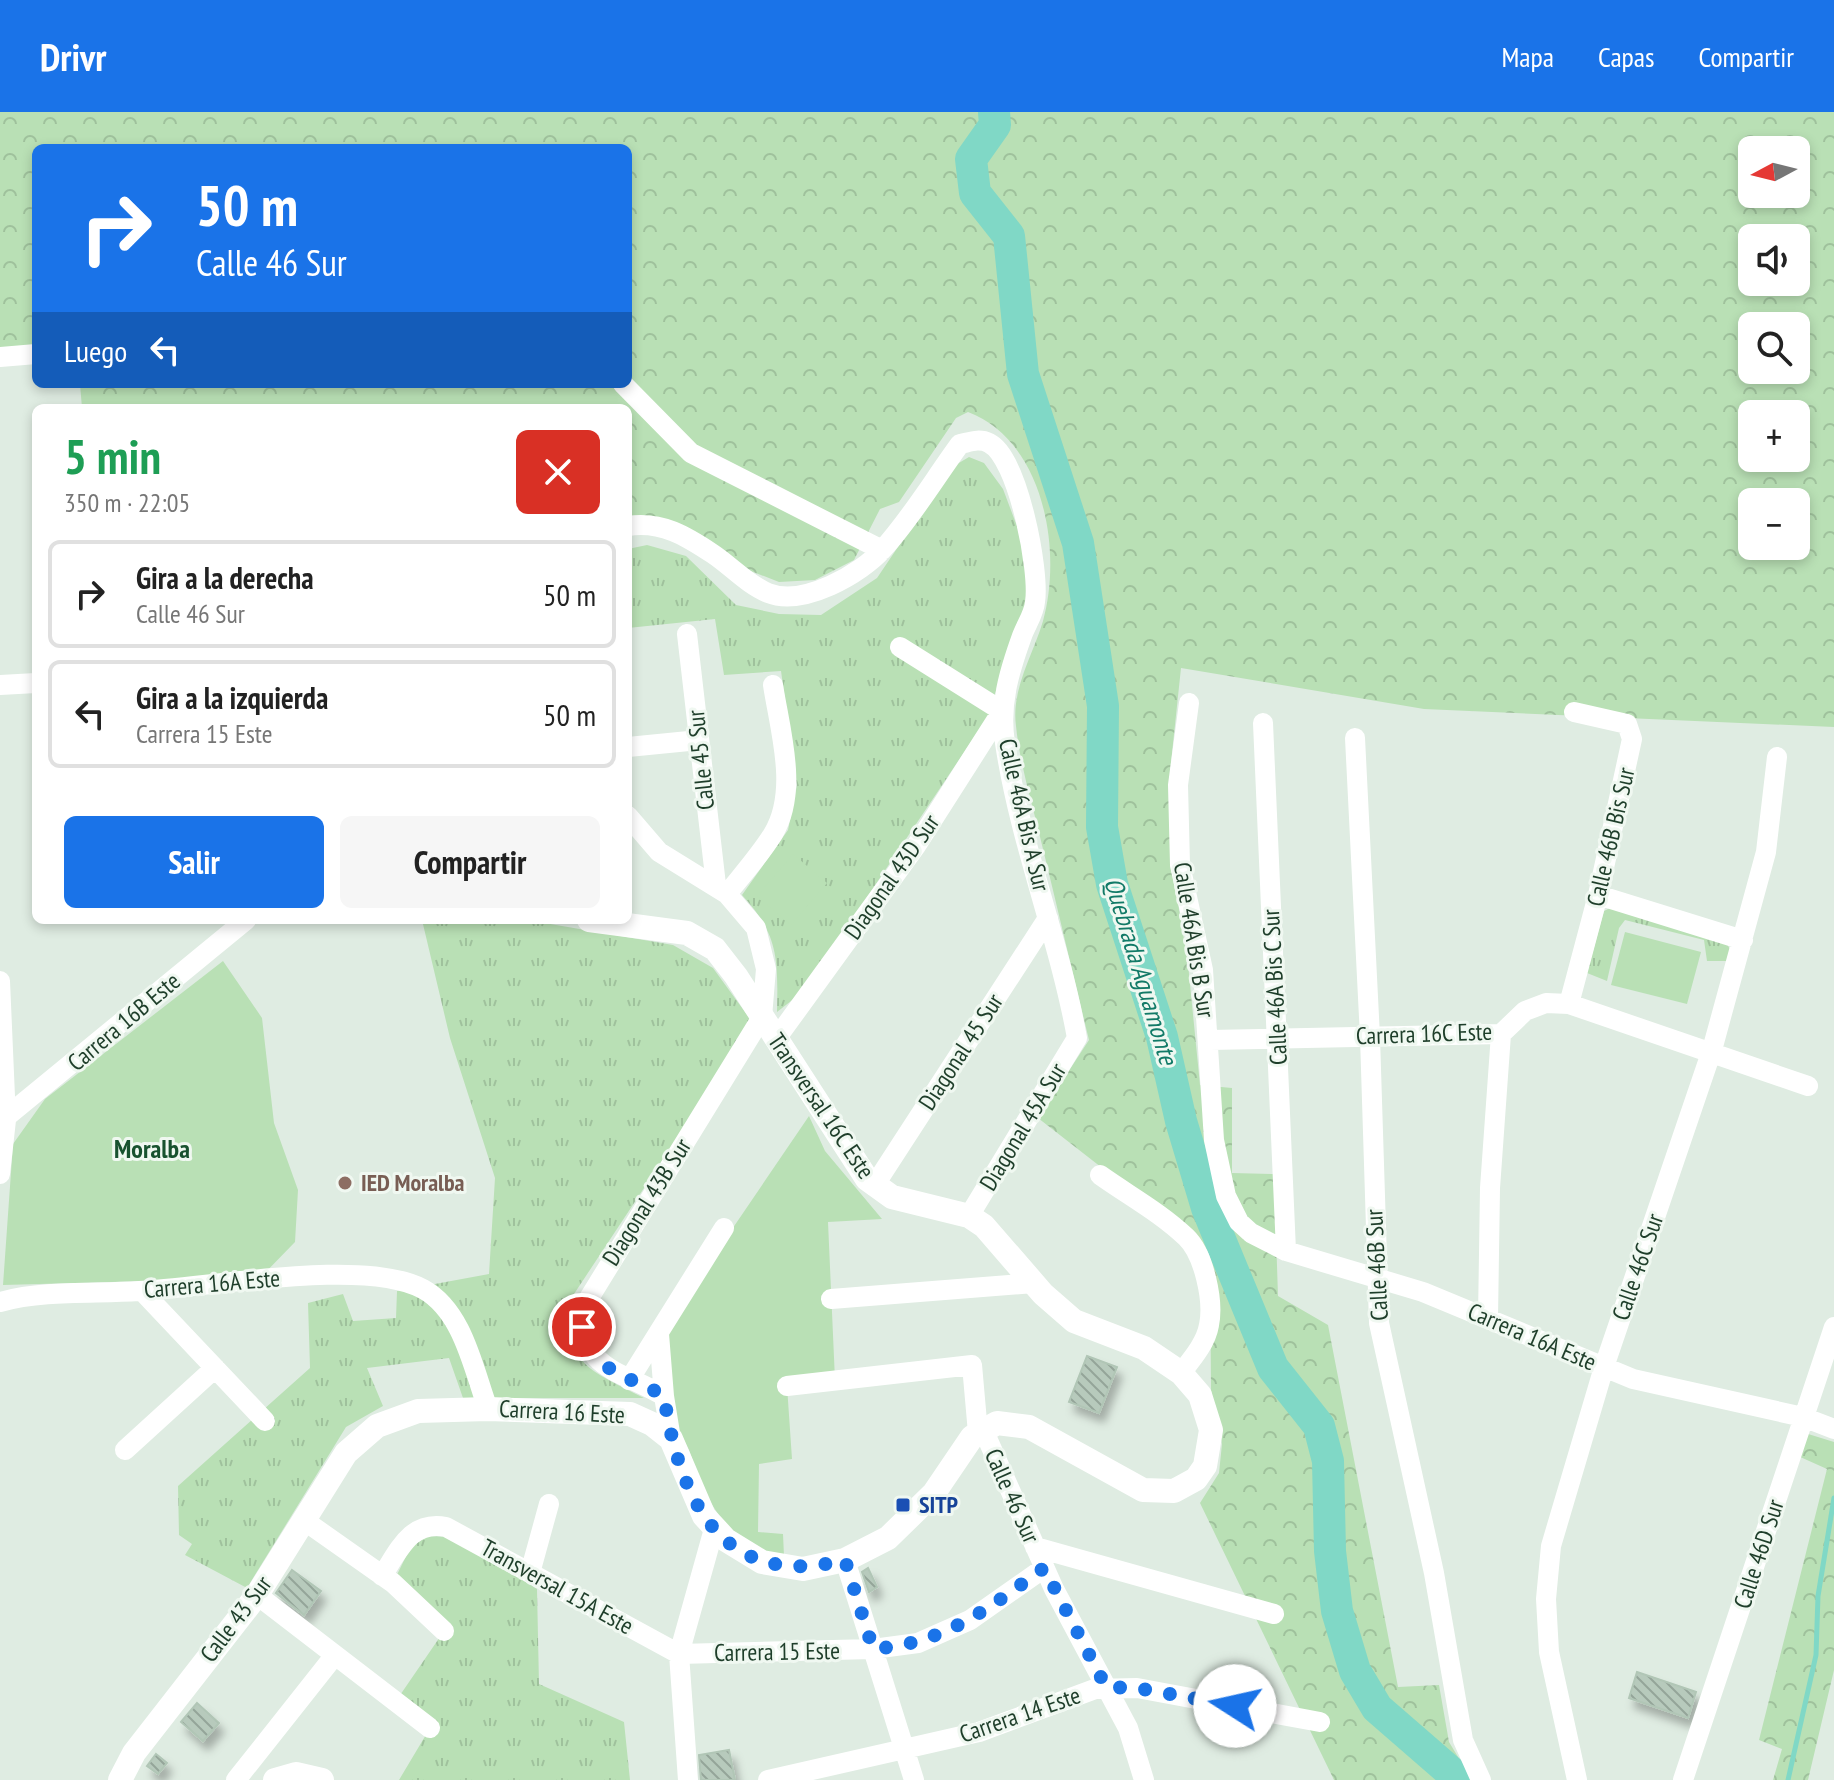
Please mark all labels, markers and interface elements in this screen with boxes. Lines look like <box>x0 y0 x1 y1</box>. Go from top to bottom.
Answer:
text: Drivr <box>40 32 106 81</box>
text: Mapa <box>1502 38 1554 75</box>
text: Capas <box>1598 38 1654 75</box>
text: Compartir <box>1698 38 1794 75</box>
north arrow <box>1738 136 1810 208</box>
map controls <box>1738 136 1810 560</box>
text: 50 m <box>196 169 298 241</box>
icon: right <box>64 176 168 280</box>
button: sound <box>1738 224 1810 296</box>
text: Calle 46 Sur <box>196 239 347 286</box>
button: search <box>1738 312 1810 384</box>
icon: left <box>143 328 187 372</box>
text: Luego <box>64 331 127 370</box>
button: + <box>1738 400 1810 472</box>
text: 5 min <box>64 425 161 487</box>
button: close <box>516 430 600 514</box>
text: 350 m · 22:05 <box>64 486 190 519</box>
button: − <box>1738 488 1810 560</box>
text: Gira a la derecha <box>136 558 314 597</box>
icon: right <box>68 572 112 616</box>
text: 50 m <box>543 575 596 614</box>
text: Calle 46 Sur <box>136 597 245 630</box>
text: Gira a la izquierda <box>136 678 328 717</box>
icon: left <box>68 692 112 736</box>
text: 50 m <box>543 695 596 734</box>
street label: Calle 45 Sur <box>680 708 721 812</box>
text: Carrera 15 Este <box>136 717 273 750</box>
street label: Calle 46A Bis A Sur <box>992 736 1057 895</box>
street label: Calle 46B Bis Sur <box>1580 764 1642 909</box>
street label: Diagonal 43D Sur <box>837 808 946 945</box>
button: Salir <box>64 816 324 908</box>
button: Compartir <box>340 816 600 908</box>
street label: Calle 46A Bis B Sur <box>1167 860 1222 1020</box>
water label: Quebrada Aguamonte <box>1097 873 1186 1070</box>
street label: Calle 46A Bis C Sur <box>1255 908 1294 1066</box>
street label: Carrera 16B Este <box>61 966 186 1078</box>
street label: Diagonal 45 Sur <box>911 987 1010 1116</box>
street label: Carrera 16C Este <box>1355 1016 1493 1051</box>
street label: Transversal 16C Este <box>761 1027 882 1185</box>
street label: Diagonal 45A Sur <box>972 1057 1073 1196</box>
district label: Moralba <box>114 1132 190 1165</box>
street label: Diagonal 43B Sur <box>595 1132 698 1271</box>
place label: IED Moralba <box>361 1167 465 1198</box>
marker: IED Moralba <box>336 1174 354 1192</box>
street label: Calle 46B Sur <box>1358 1208 1395 1322</box>
street label: Calle 46C Sur <box>1605 1209 1670 1324</box>
street label: Carrera 16A Este <box>143 1262 281 1305</box>
pin <box>548 1293 616 1361</box>
street label: Carrera 16A Este <box>1463 1296 1601 1377</box>
icon: arrive <box>560 1305 604 1349</box>
street label: Carrera 16 Este <box>498 1393 626 1430</box>
street label: Calle 46 Sur <box>978 1444 1047 1548</box>
place label: SITP <box>919 1489 959 1520</box>
street label: Calle 46D Sur <box>1726 1495 1791 1612</box>
marker: SITP <box>894 1496 912 1514</box>
street label: Transversal 15A Este <box>476 1532 639 1641</box>
street label: Calle 43 Sur <box>193 1569 278 1668</box>
street label: Carrera 15 Este <box>714 1635 840 1668</box>
position arrow <box>1193 1664 1277 1748</box>
street label: Carrera 14 Este <box>955 1679 1084 1750</box>

